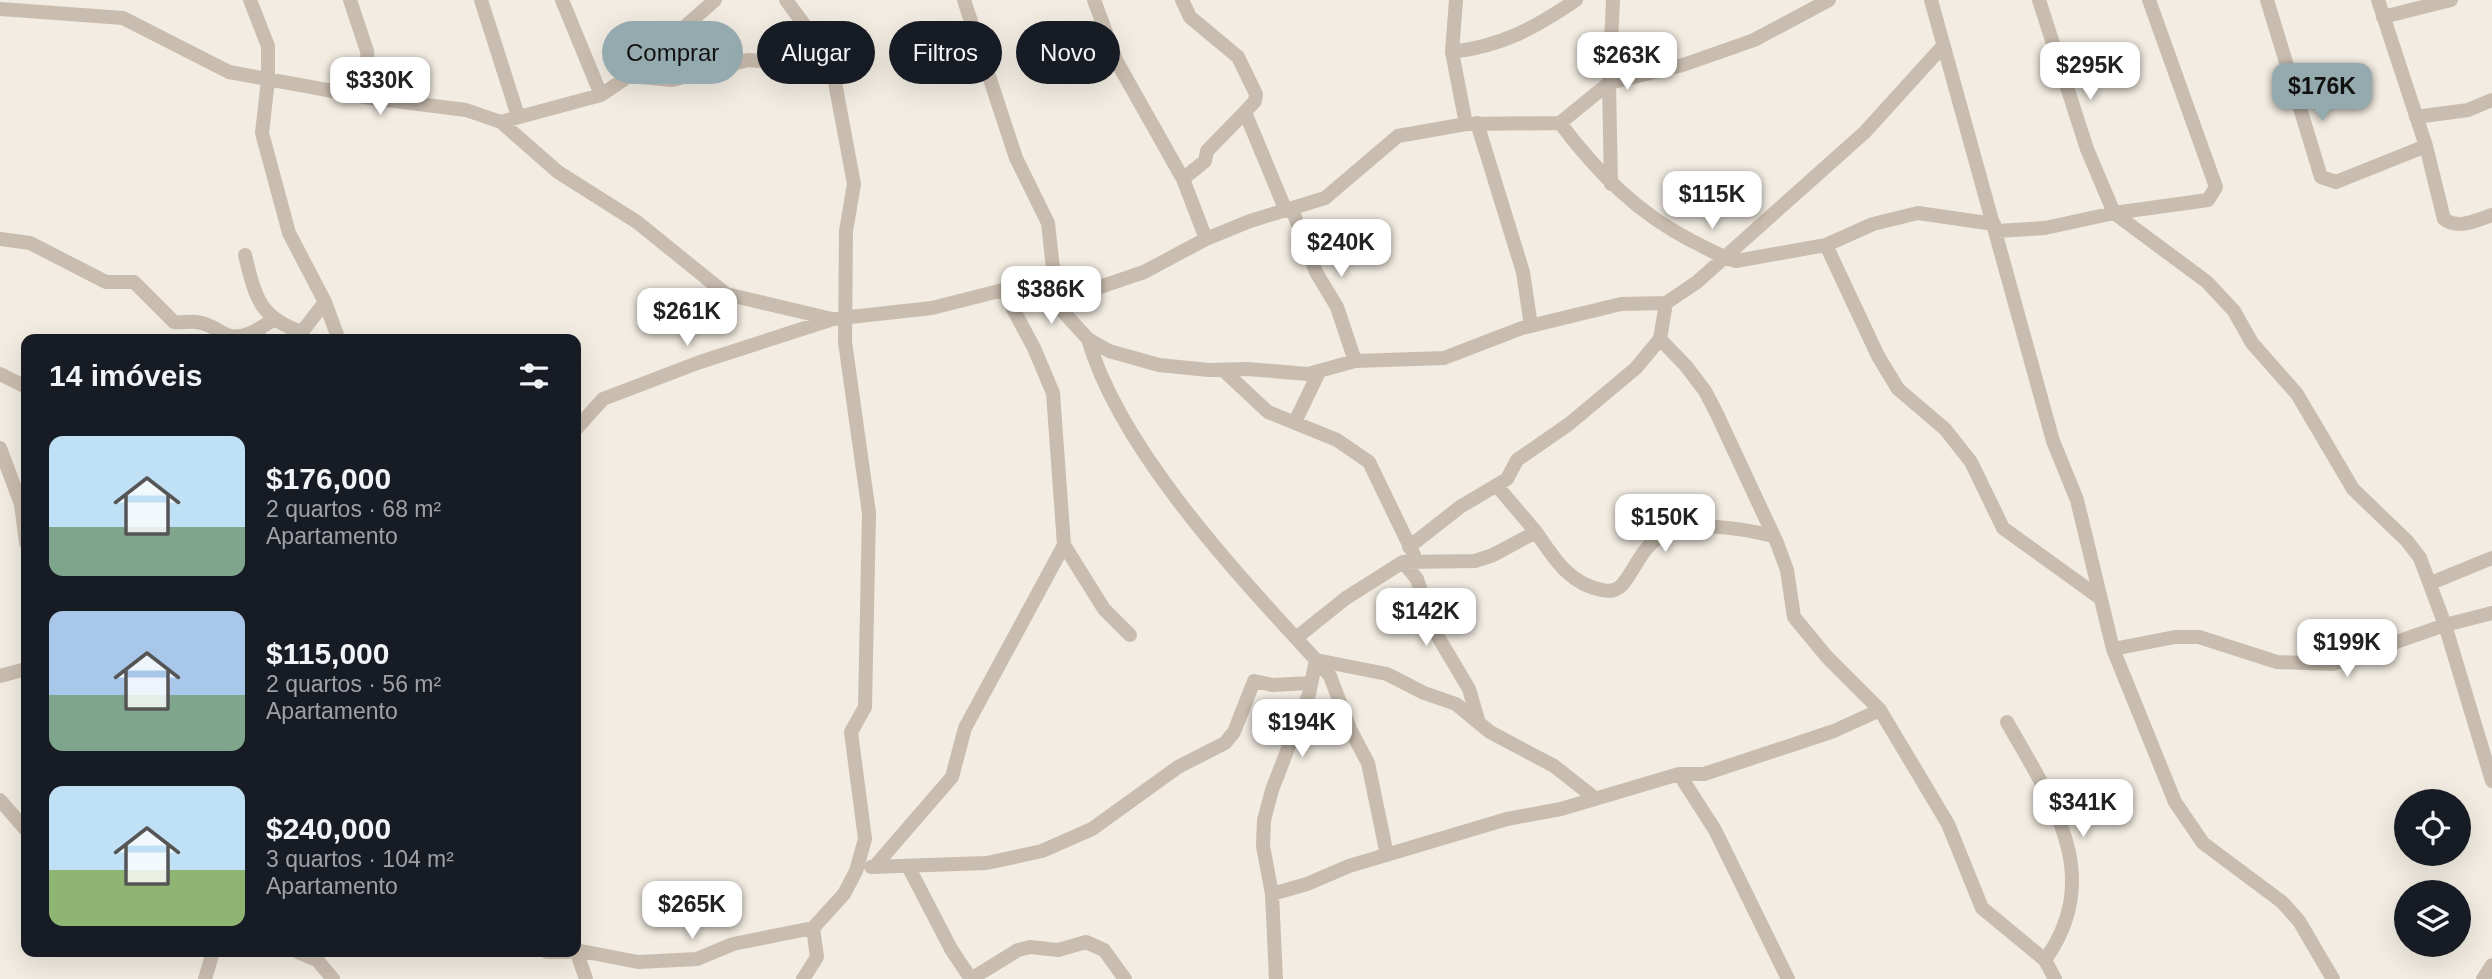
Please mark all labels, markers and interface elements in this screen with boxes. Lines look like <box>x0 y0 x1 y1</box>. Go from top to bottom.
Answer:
chip: Comprar <box>602 21 743 84</box>
chip: Alugar <box>757 21 875 84</box>
chip: Filtros <box>889 21 1002 84</box>
chip: Novo <box>1016 21 1120 84</box>
pin: $263K <box>1578 32 1676 92</box>
text: $263K <box>1593 42 1661 68</box>
pin: $295K <box>2041 42 2139 102</box>
text: $295K <box>2056 52 2124 78</box>
pin: $330K <box>331 58 429 117</box>
pin: $176K <box>2273 64 2371 123</box>
text: $330K <box>346 67 414 93</box>
text: $176K <box>2288 73 2356 99</box>
pin: $115K <box>1663 172 1761 231</box>
text: $115K <box>1679 181 1745 207</box>
pin: $240K <box>1292 219 1390 279</box>
text: $240K <box>1307 229 1375 255</box>
pin: $386K <box>1002 266 1100 326</box>
text: $386K <box>1017 276 1085 302</box>
pin: $261K <box>638 288 736 348</box>
text: $261K <box>653 298 721 324</box>
icon: filters <box>515 357 553 395</box>
text: 14 imóveis <box>49 359 202 392</box>
text: $176,000 <box>266 462 391 495</box>
icon: home <box>105 464 189 548</box>
pin: $150K <box>1616 494 1714 554</box>
text: 2 quartos · 68 m² <box>266 496 441 522</box>
text: $150K <box>1631 504 1699 530</box>
text: Apartamento <box>266 523 398 549</box>
pin: $142K <box>1377 588 1475 648</box>
text: $142K <box>1392 598 1460 624</box>
pin: $199K <box>2298 620 2396 679</box>
text: $199K <box>2313 629 2381 655</box>
text: $115,000 <box>266 637 389 670</box>
icon: home <box>105 639 189 723</box>
text: 2 quartos · 56 m² <box>266 671 441 697</box>
text: Apartamento <box>266 698 398 724</box>
pin: $194K <box>1253 700 1351 759</box>
text: $194K <box>1268 709 1336 735</box>
pin: $341K <box>2034 780 2132 839</box>
text: $341K <box>2049 789 2117 815</box>
map controls <box>2394 789 2471 957</box>
button: locate <box>2394 789 2471 866</box>
text: $240,000 <box>266 812 391 845</box>
icon: home <box>105 814 189 898</box>
text: 3 quartos · 104 m² <box>266 846 454 872</box>
text: Apartamento <box>266 873 398 899</box>
button: layers <box>2394 880 2471 957</box>
pin: $265K <box>643 881 741 941</box>
text: $265K <box>658 891 726 917</box>

